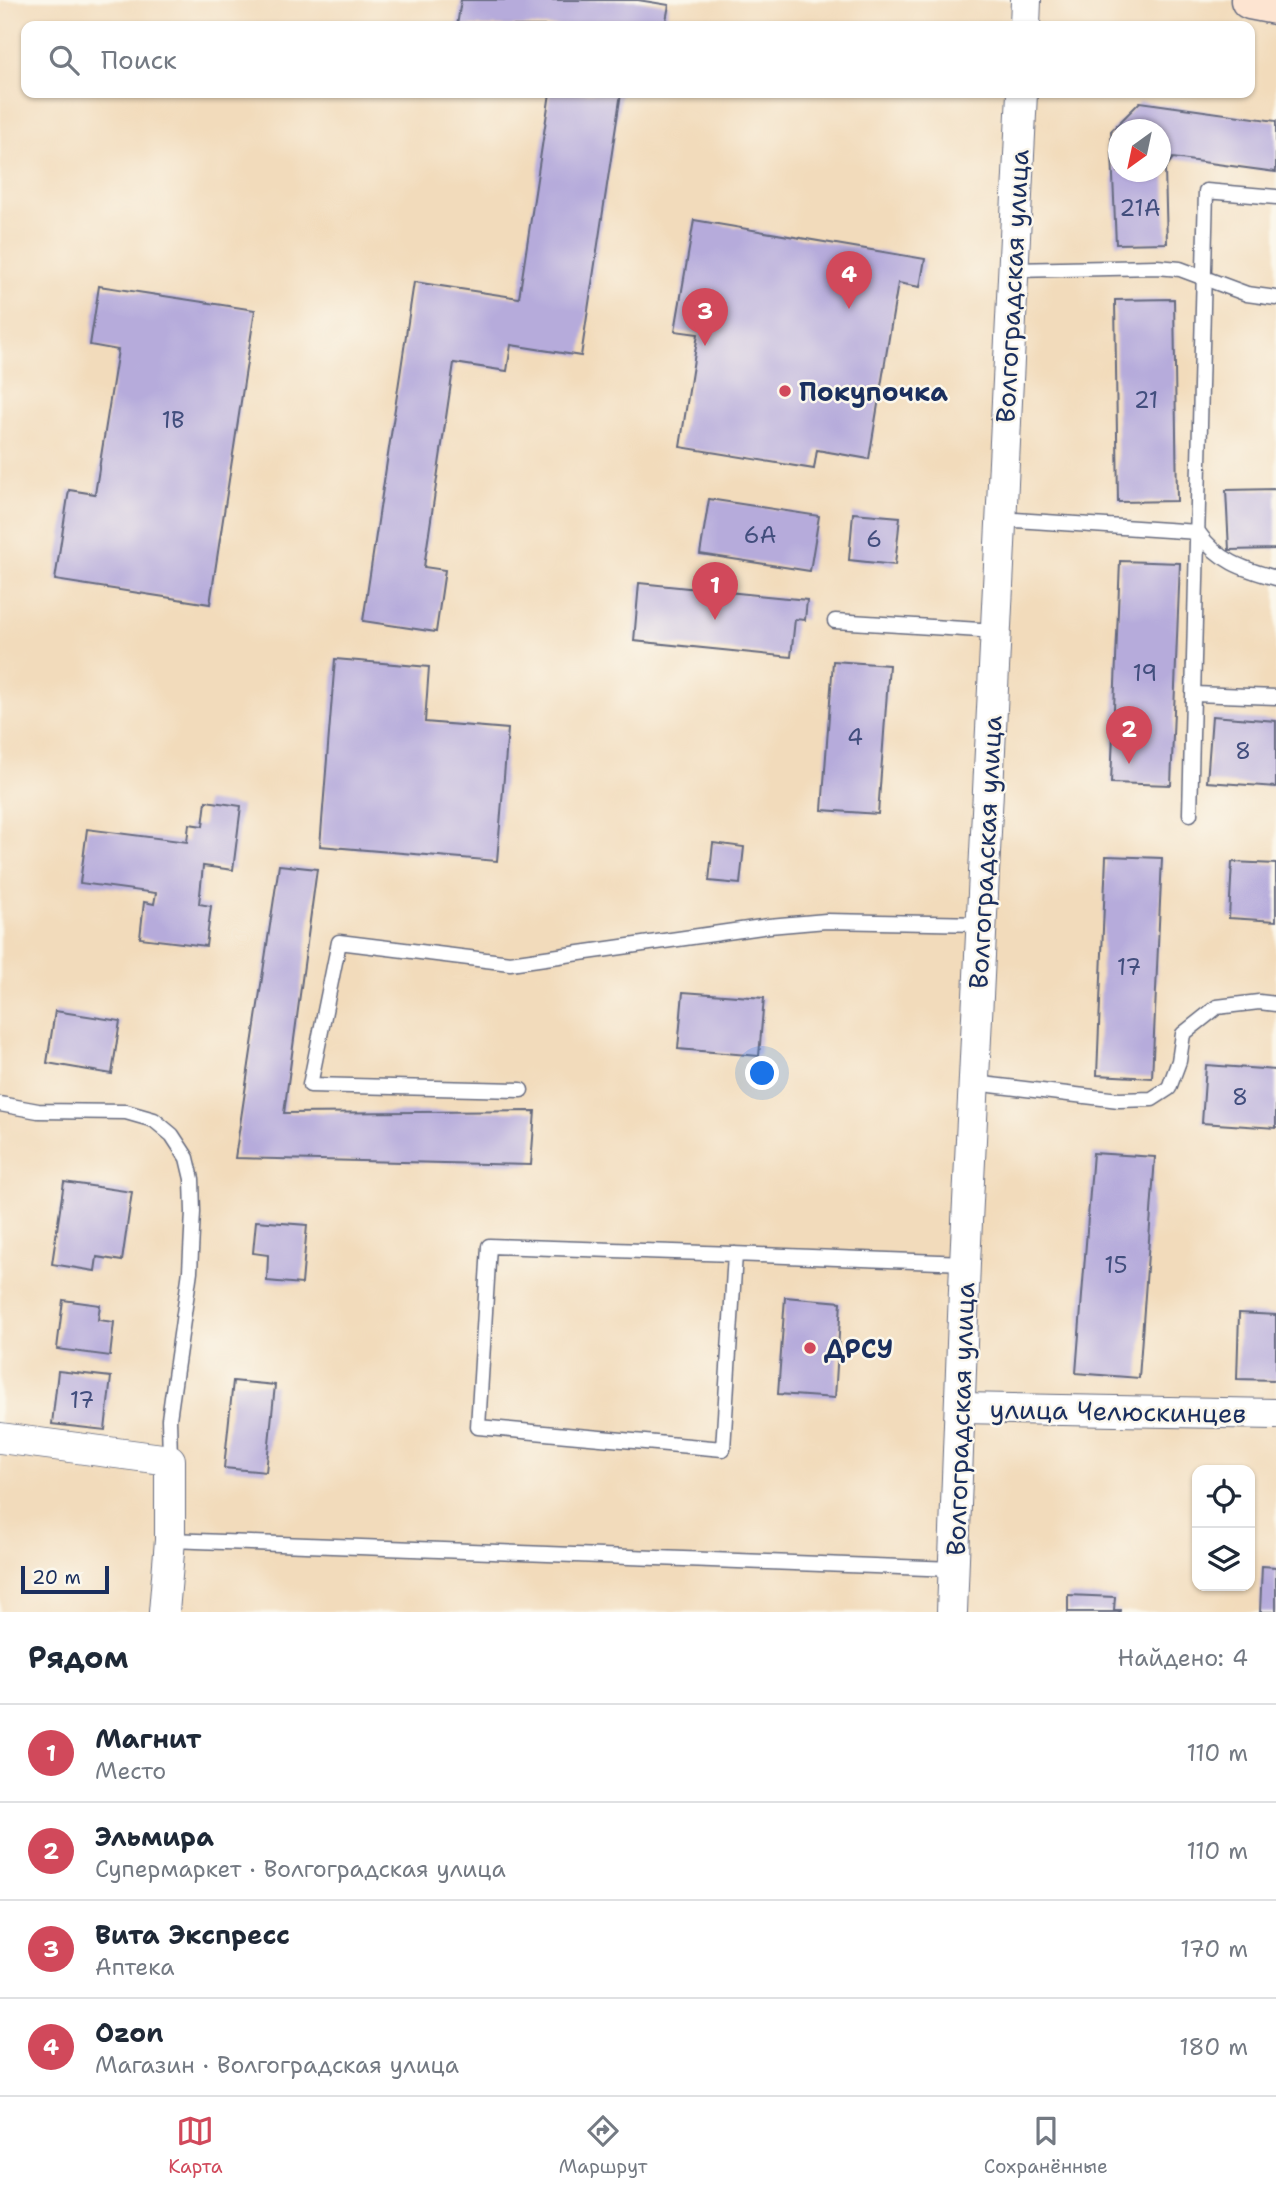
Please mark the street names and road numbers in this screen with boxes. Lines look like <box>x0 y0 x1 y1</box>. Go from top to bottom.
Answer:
street label: Волгоградская улица <box>987 148 1037 424</box>
street label: Волгоградская улица <box>960 714 1010 990</box>
street label: Волгоградская улица <box>938 1282 982 1556</box>
street label: улица Челюскинцев <box>989 1391 1247 1431</box>

